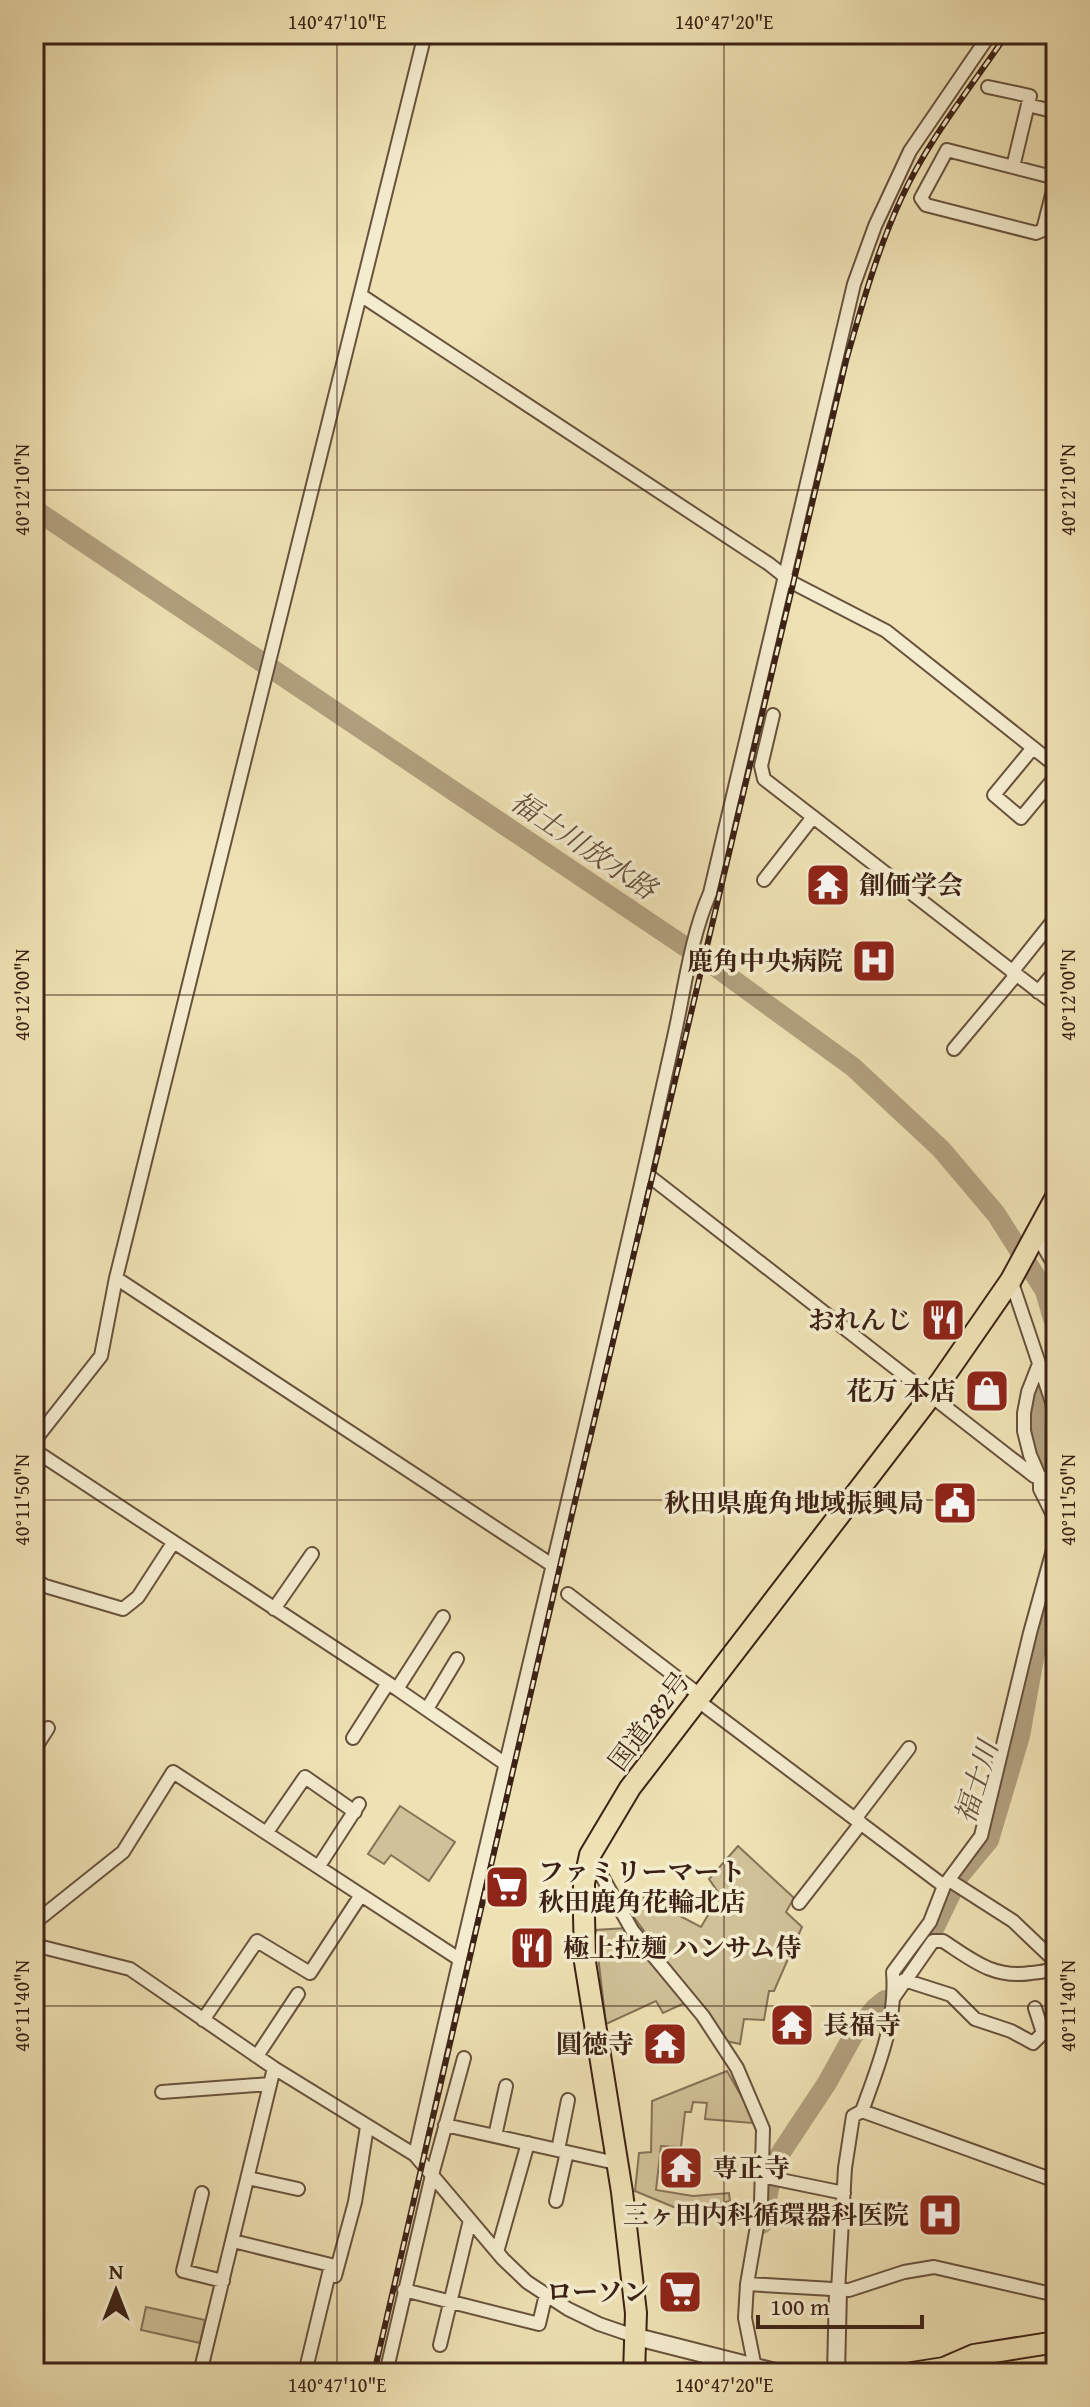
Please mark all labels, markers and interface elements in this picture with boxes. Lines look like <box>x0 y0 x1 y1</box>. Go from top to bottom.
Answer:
text: 140°47'10"E <box>288 7 386 36</box>
text: 140°47'20"E <box>675 7 773 36</box>
text: 40°12'10"N <box>7 444 36 536</box>
text: 40°12'10"N <box>1053 444 1082 536</box>
water label: 福士川放水路 <box>503 781 667 910</box>
temple icon: 創価学会 <box>804 861 852 909</box>
place label: 創価学会 <box>859 865 963 904</box>
hospital icon: 鹿角中央病院 <box>850 937 898 985</box>
place label: 鹿角中央病院 <box>687 941 843 980</box>
text: 40°12'00"N <box>7 949 36 1041</box>
text: 40°12'00"N <box>1053 949 1082 1041</box>
restaurant icon: おれんじ <box>919 1296 967 1344</box>
place label: おれんじ <box>808 1300 912 1339</box>
shop icon: 花万 本店 <box>963 1367 1011 1415</box>
place label: 花万 本店 <box>846 1371 956 1410</box>
text: 40°11'50"N <box>7 1454 36 1546</box>
text: 40°11'50"N <box>1053 1454 1082 1546</box>
public building icon: 秋田県鹿角地域振興局 <box>931 1479 979 1527</box>
place label: 秋田県鹿角地域振興局 <box>664 1483 924 1522</box>
street label: 国道282号 <box>598 1663 699 1779</box>
water label: 福士川 <box>944 1733 1008 1828</box>
place label: ファミリーマート 秋田鹿角花輪北店 <box>538 1852 746 1921</box>
supermarket icon: ファミリーマート 秋田鹿角花輪北店 <box>483 1863 531 1911</box>
restaurant icon: 極上拉麺 ハンサム侍 <box>508 1924 556 1972</box>
place label: 極上拉麺 ハンサム侍 <box>563 1928 801 1967</box>
text: 40°11'40"N <box>7 1960 36 2052</box>
text: 40°11'40"N <box>1053 1960 1082 2052</box>
temple icon: 長福寺 <box>768 2001 816 2049</box>
place label: 長福寺 <box>823 2005 901 2044</box>
temple icon: 圓徳寺 <box>641 2020 689 2068</box>
place label: 圓徳寺 <box>556 2024 634 2063</box>
temple icon: 専正寺 <box>657 2144 705 2192</box>
place label: 専正寺 <box>712 2148 790 2187</box>
hospital icon: 三ヶ田内科循環器科医院 <box>916 2191 964 2239</box>
place label: 三ヶ田内科循環器科医院 <box>623 2195 909 2234</box>
north arrow <box>76 2251 156 2331</box>
text: N <box>109 2255 124 2287</box>
supermarket icon: ローソン <box>656 2268 704 2316</box>
place label: ローソン <box>546 2272 649 2311</box>
scale bar <box>758 2279 922 2329</box>
text: 100 m <box>770 2289 830 2324</box>
text: 140°47'10"E <box>288 2370 386 2399</box>
text: 140°47'20"E <box>675 2370 773 2399</box>

